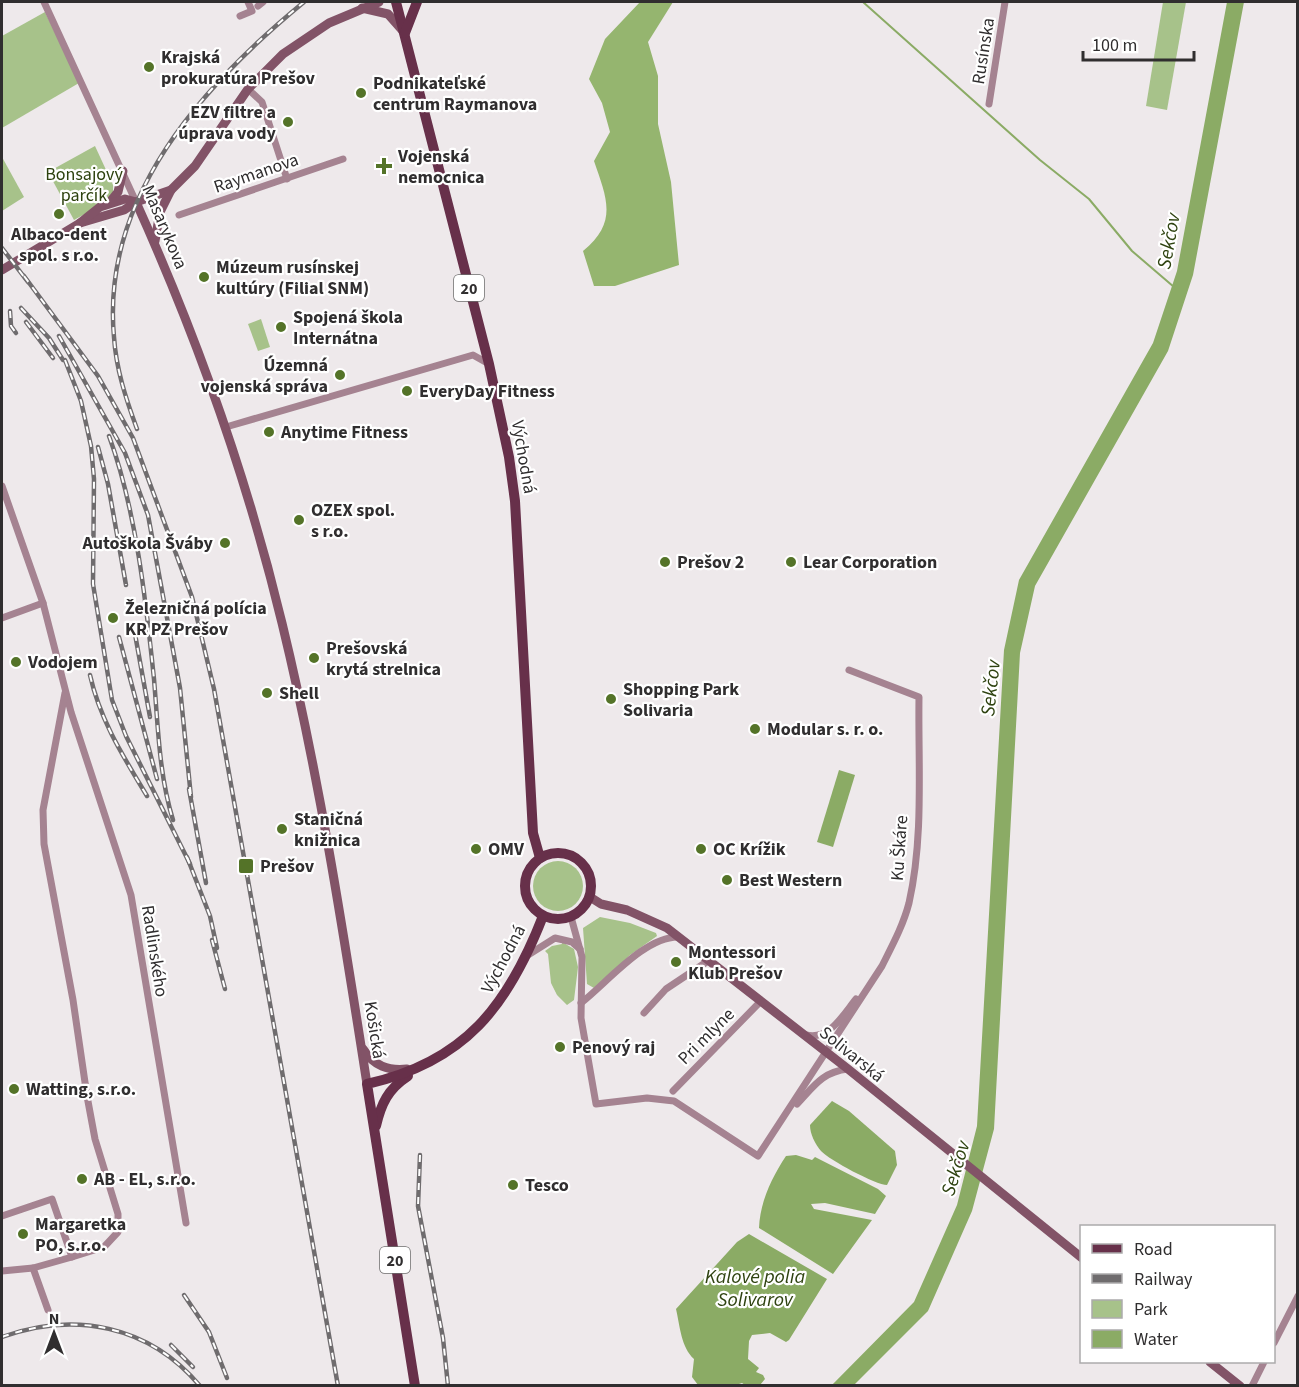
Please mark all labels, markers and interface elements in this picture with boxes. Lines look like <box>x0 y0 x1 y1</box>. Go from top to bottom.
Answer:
street label: Rusínska <box>966 16 1001 86</box>
scale bar <box>1083 24 1194 62</box>
text: 100 m <box>1092 33 1137 58</box>
place label: Krajská prokuratúra Prešov <box>161 45 316 91</box>
marker: Krajská prokuratúra Prešov <box>142 60 156 74</box>
place label: Podnikateľské centrum Raymanova <box>373 71 537 117</box>
marker: Podnikateľské centrum Raymanova <box>354 86 368 100</box>
place label: EZV filtre a úprava vody <box>178 100 277 146</box>
marker: EZV filtre a úprava vody <box>281 115 295 129</box>
place label: Vojenská nemocnica <box>397 144 484 190</box>
street label: Raymanova <box>210 147 302 200</box>
marker: Vojenská nemocnica <box>375 157 393 175</box>
park label: Bonsajový parčík <box>45 162 123 208</box>
street label: Masarykova <box>136 181 193 273</box>
marker: Albaco-dent spol. s r.o. <box>52 207 66 221</box>
water label: Sekčov <box>1150 210 1188 271</box>
place label: Albaco-dent spol. s r.o. <box>10 222 107 268</box>
place label: Múzeum rusínskej kultúry (Filial SNM) <box>216 255 369 301</box>
marker: Múzeum rusínskej kultúry (Filial SNM) <box>197 270 211 284</box>
road number: 20 <box>454 275 484 301</box>
place label: Spojená škola Internátna <box>293 305 403 351</box>
marker: Spojená škola Internátna <box>274 320 288 334</box>
place label: Územná vojenská správa <box>200 353 328 399</box>
marker: Územná vojenská správa <box>333 368 347 382</box>
place label: EveryDay Fitness <box>419 379 555 404</box>
marker: EveryDay Fitness <box>400 384 414 398</box>
street label: Východná <box>505 418 542 496</box>
place label: Anytime Fitness <box>280 420 408 445</box>
marker: Anytime Fitness <box>262 425 276 439</box>
place label: OZEX spol. s r.o. <box>311 498 395 544</box>
marker: OZEX spol. s r.o. <box>292 513 306 527</box>
place label: Autoškola Šváby <box>81 531 214 556</box>
marker: Autoškola Šváby <box>218 536 232 550</box>
place label: Prešov 2 <box>677 550 744 575</box>
place label: Lear Corporation <box>803 550 937 575</box>
marker: Prešov 2 <box>658 555 672 569</box>
marker: Lear Corporation <box>784 555 798 569</box>
place label: Železničná polícia KR PZ Prešov <box>125 596 267 642</box>
marker: Železničná polícia KR PZ Prešov <box>106 611 120 625</box>
place label: Prešovská krytá strelnica <box>326 636 441 682</box>
place label: Vodojem <box>27 650 98 675</box>
marker: Prešovská krytá strelnica <box>307 651 321 665</box>
marker: Vodojem <box>9 655 23 669</box>
water label: Sekčov <box>974 658 1008 718</box>
place label: Shopping Park Solivaria <box>623 677 739 723</box>
place label: Shell <box>279 681 319 706</box>
marker: Shell <box>260 686 274 700</box>
marker: Shopping Park Solivaria <box>604 692 618 706</box>
place label: Modular s. r. o. <box>767 717 883 742</box>
marker: Modular s. r. o. <box>748 722 762 736</box>
place label: Staničná knižnica <box>294 807 363 853</box>
street label: Ku Škáre <box>885 814 914 882</box>
marker: Staničná knižnica <box>275 822 289 836</box>
place label: OMV <box>488 837 525 862</box>
place label: OC Krížik <box>713 837 786 862</box>
marker: OMV <box>469 842 483 856</box>
marker: OC Krížik <box>694 842 708 856</box>
place label: Prešov <box>260 854 315 879</box>
marker: Prešov <box>237 857 255 875</box>
place label: Best Western <box>739 868 842 893</box>
marker: Best Western <box>720 873 734 887</box>
street label: Radlinského <box>135 903 174 999</box>
street label: Východná <box>475 921 532 998</box>
place label: Montessori Klub Prešov <box>688 940 783 986</box>
marker: Montessori Klub Prešov <box>669 955 683 969</box>
street label: Košická <box>358 999 391 1061</box>
street label: Pri mlyne <box>672 1002 740 1070</box>
street label: Solivarská <box>814 1020 889 1088</box>
place label: Penový raj <box>572 1035 655 1060</box>
marker: Penový raj <box>553 1040 567 1054</box>
place label: Watting, s.r.o. <box>26 1077 136 1102</box>
marker: Watting, s.r.o. <box>7 1082 21 1096</box>
water label: Sekčov <box>934 1136 978 1199</box>
place label: AB - EL, s.r.o. <box>93 1167 196 1192</box>
marker: AB - EL, s.r.o. <box>75 1172 89 1186</box>
place label: Tesco <box>525 1173 569 1198</box>
marker: Tesco <box>506 1178 520 1192</box>
place label: Margaretka PO, s.r.o. <box>35 1212 126 1258</box>
legend <box>1080 1225 1275 1363</box>
marker: Margaretka PO, s.r.o. <box>16 1227 30 1241</box>
text: Road <box>1134 1237 1173 1262</box>
road number: 20 <box>380 1247 410 1273</box>
water label: Kalové polia Solivarov <box>705 1263 806 1314</box>
text: Railway <box>1134 1267 1193 1292</box>
text: Park <box>1134 1297 1168 1322</box>
north arrow <box>24 1303 84 1363</box>
text: N <box>49 1308 59 1330</box>
text: Water <box>1134 1327 1178 1352</box>

